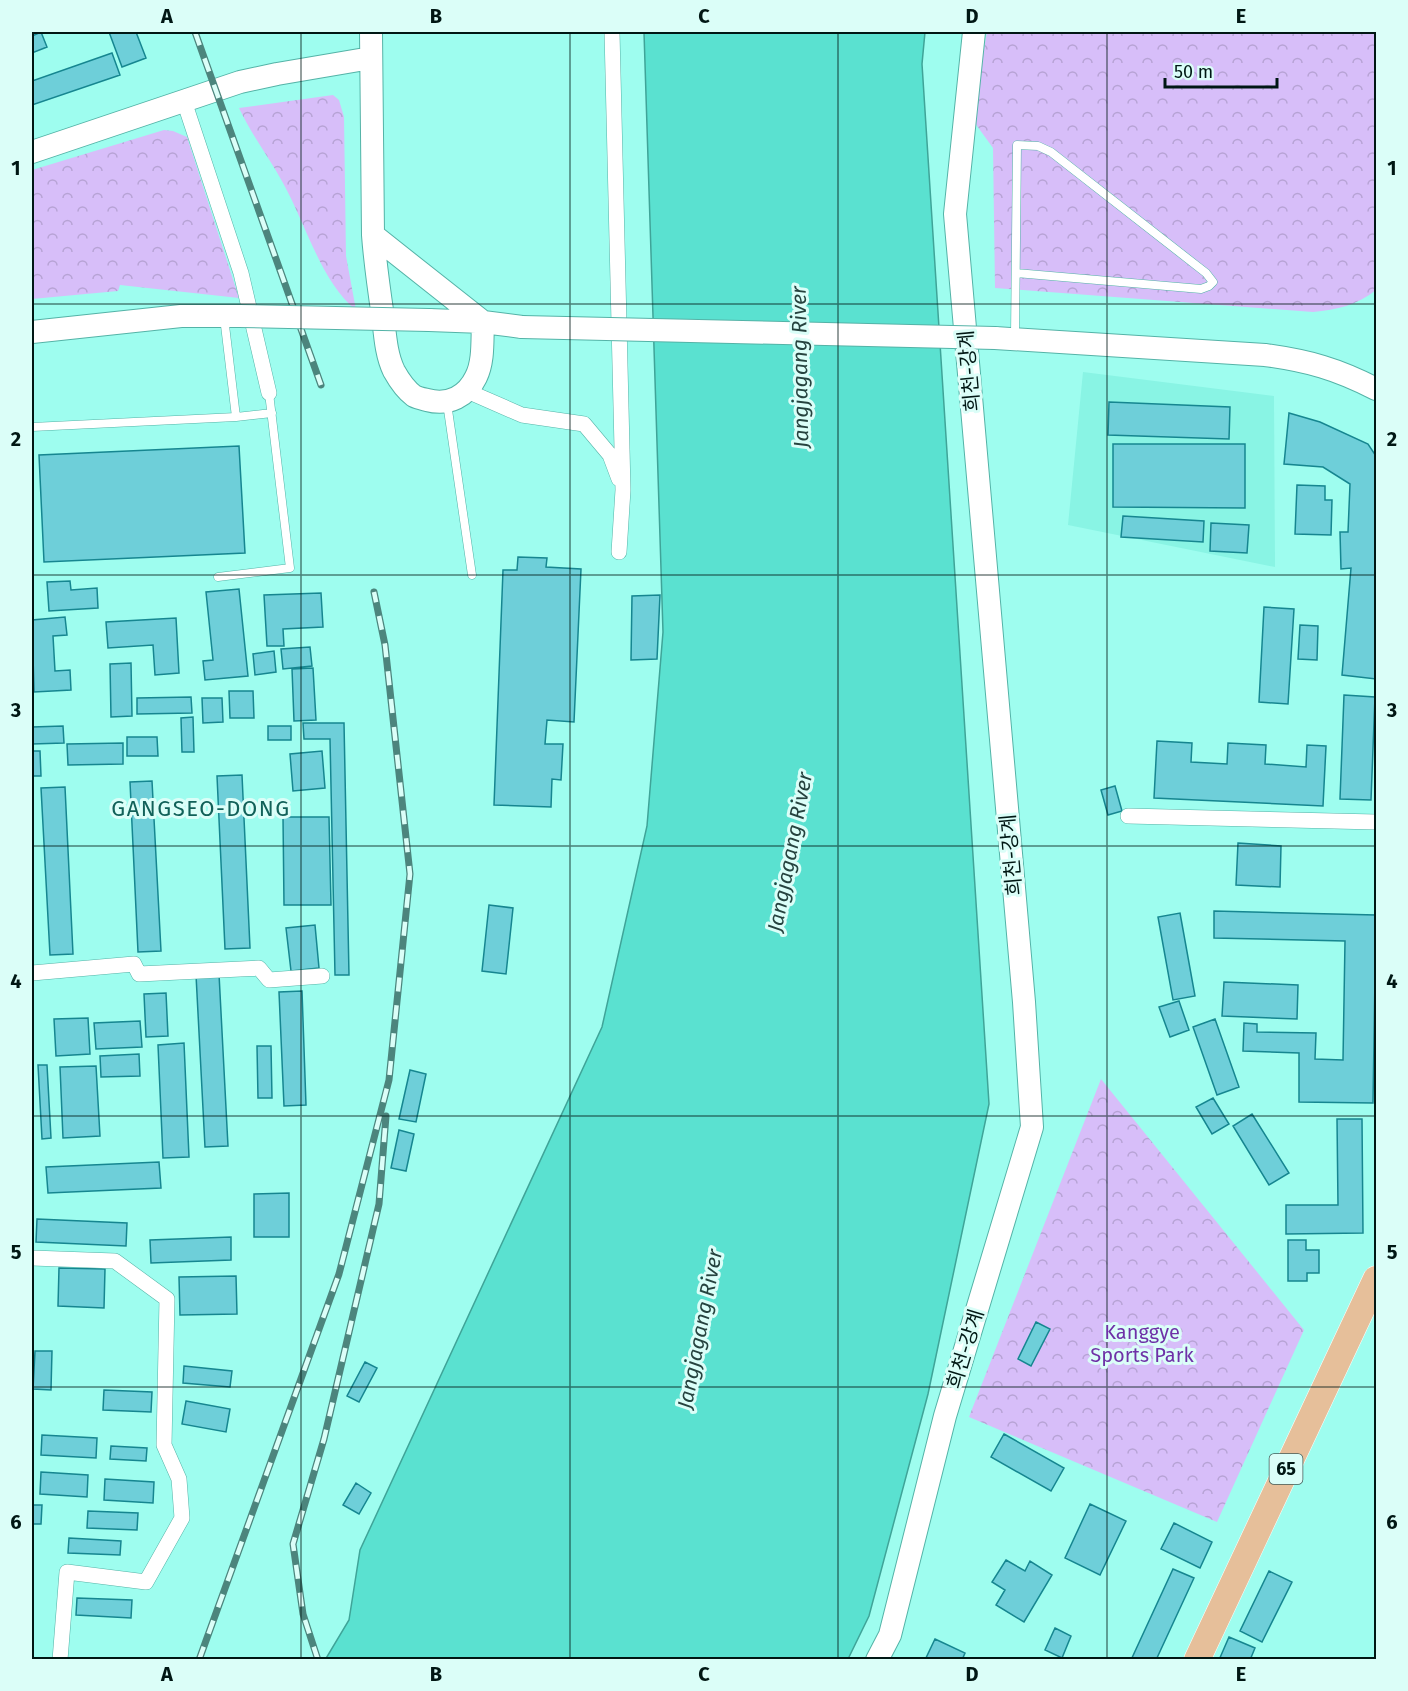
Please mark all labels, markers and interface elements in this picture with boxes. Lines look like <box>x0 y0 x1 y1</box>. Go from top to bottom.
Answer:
text: A <box>160 4 174 28</box>
text: B <box>430 4 442 28</box>
text: C <box>698 4 710 28</box>
text: D <box>965 4 979 28</box>
text: E <box>1236 4 1246 28</box>
scale bar <box>1165 51 1278 89</box>
text: 50 m <box>1174 61 1213 83</box>
text: 1 <box>11 156 21 180</box>
text: 1 <box>1387 156 1397 180</box>
water label: Jangjagang River <box>786 285 814 449</box>
street label: 희천-강계 <box>953 329 985 413</box>
text: 2 <box>11 427 21 451</box>
text: 2 <box>1387 427 1397 451</box>
text: 3 <box>10 698 21 722</box>
text: 3 <box>1386 698 1397 722</box>
water label: Jangjagang River <box>762 769 818 935</box>
district label: GANGSEO-DONG <box>111 795 291 822</box>
street label: 희천-강계 <box>995 813 1027 897</box>
text: 4 <box>10 969 22 993</box>
text: 4 <box>1386 969 1398 993</box>
text: 5 <box>11 1240 22 1264</box>
text: 5 <box>1387 1240 1398 1264</box>
water label: Jangjagang River <box>672 1246 728 1412</box>
street label: 희천-강계 <box>942 1306 988 1392</box>
park label: Kanggye Sports Park <box>1090 1320 1194 1367</box>
road number: 65 <box>1270 1454 1302 1484</box>
text: 6 <box>10 1510 22 1534</box>
text: 6 <box>1386 1510 1398 1534</box>
text: A <box>160 1662 174 1686</box>
text: B <box>430 1662 442 1686</box>
text: C <box>698 1662 710 1686</box>
text: D <box>965 1662 979 1686</box>
text: E <box>1236 1662 1246 1686</box>

